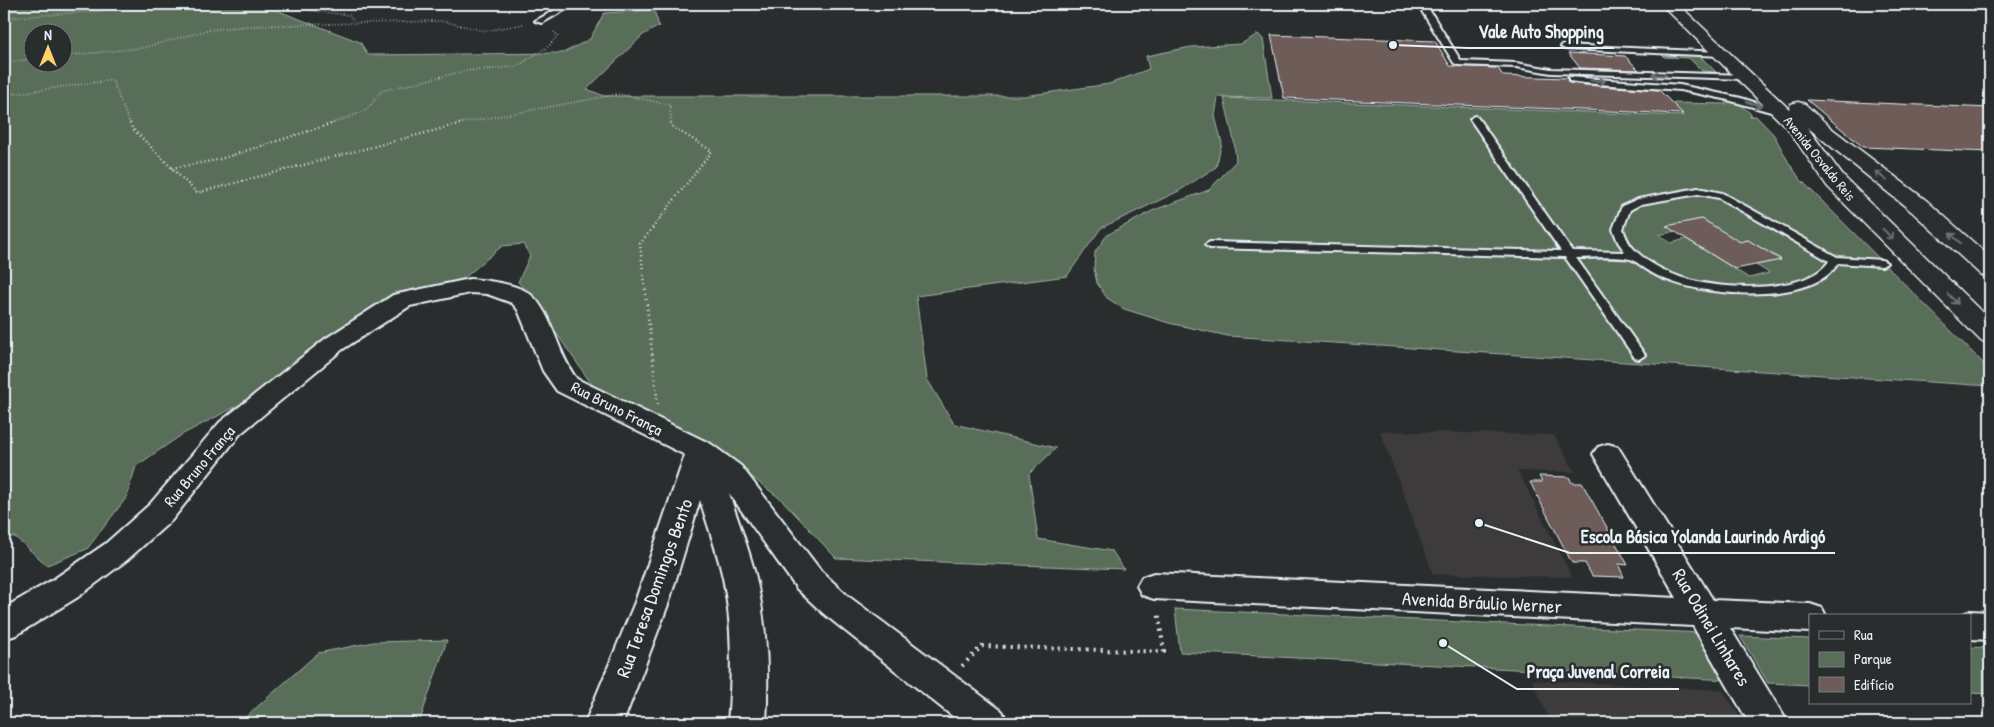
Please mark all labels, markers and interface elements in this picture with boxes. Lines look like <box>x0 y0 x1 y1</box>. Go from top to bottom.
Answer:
callout: Vale Auto Shopping <box>1468 15 1614 48</box>
text: Vale Auto Shopping <box>1478 19 1604 45</box>
north arrow <box>22 22 72 72</box>
text: N <box>44 25 52 44</box>
one-way arrow <box>1652 70 1668 79</box>
one-way arrow <box>1590 77 1606 86</box>
one-way arrow <box>1746 99 1762 109</box>
street label: Avenida Osvaldo Reis <box>1780 111 1860 205</box>
one-way arrow <box>1875 171 1888 182</box>
one-way arrow <box>1881 228 1894 240</box>
one-way arrow <box>1948 232 1961 244</box>
one-way arrow <box>1947 292 1959 305</box>
street label: Rua Bruno França <box>568 376 666 440</box>
street label: Rua Bruno França <box>158 421 240 511</box>
street label: Rua Teresa Domingos Bento <box>610 495 699 681</box>
callout: Escola Básica Yolanda Laurindo Ardigó <box>1570 520 1835 553</box>
text: Escola Básica Yolanda Laurindo Ardigó <box>1581 524 1826 550</box>
street label: Rua Odinei Linhares <box>1667 563 1757 691</box>
street label: Avenida Bráulio Werner <box>1401 585 1563 619</box>
legend <box>1809 614 1972 704</box>
text: Rua <box>1854 624 1873 645</box>
text: Parque <box>1854 648 1892 669</box>
callout: Praça Juvenal Correia <box>1517 656 1679 689</box>
text: Praça Juvenal Correia <box>1527 659 1670 684</box>
text: Edifício <box>1854 674 1894 695</box>

